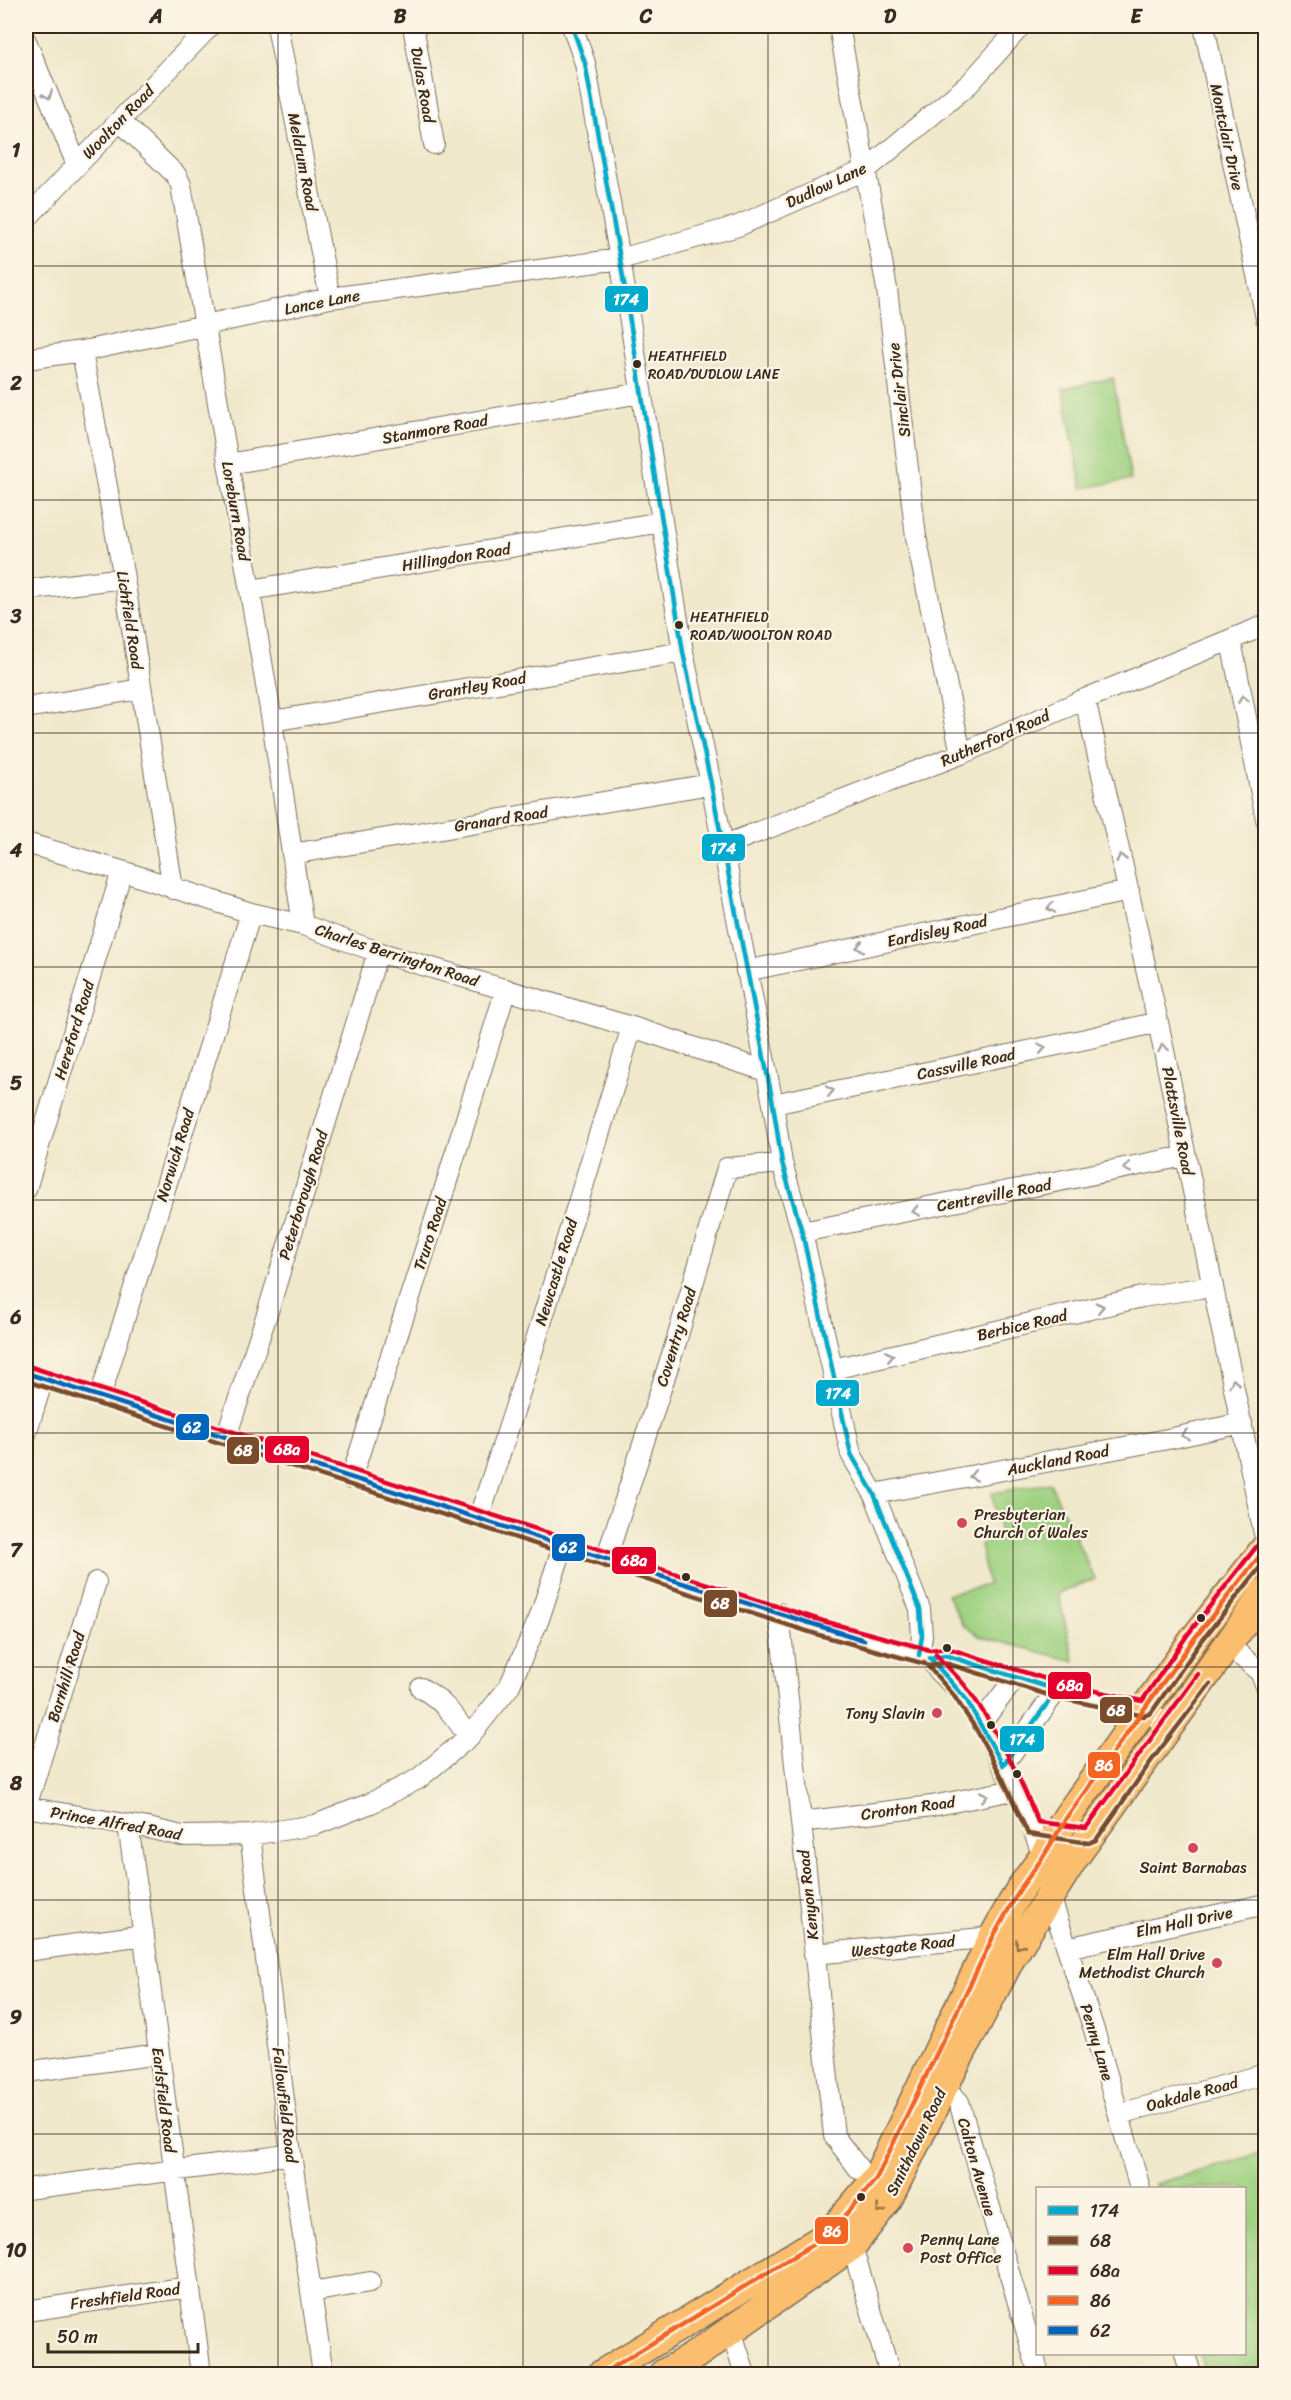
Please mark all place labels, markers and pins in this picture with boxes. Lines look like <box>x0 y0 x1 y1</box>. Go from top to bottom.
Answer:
place label: HEATHFIELD ROAD/DUDLOW LANE <box>648 344 780 387</box>
marker: HEATHFIELD ROAD/DUDLOW LANE <box>631 358 643 370</box>
place label: HEATHFIELD ROAD/WOOLTON ROAD <box>690 605 832 648</box>
marker: HEATHFIELD ROAD/WOOLTON ROAD <box>673 619 685 631</box>
place label: Presbyterian Church of Wales <box>974 1500 1088 1547</box>
marker: Presbyterian Church of Wales <box>955 1516 969 1530</box>
unlabelled marker <box>680 1571 692 1583</box>
unlabelled marker <box>1195 1612 1207 1624</box>
unlabelled marker <box>941 1642 953 1654</box>
place label: Tony Slavin <box>845 1699 925 1728</box>
marker: Tony Slavin <box>930 1706 944 1720</box>
unlabelled marker <box>985 1719 997 1731</box>
unlabelled marker <box>1011 1768 1023 1780</box>
marker: Saint Barnabas <box>1186 1841 1200 1855</box>
place label: Saint Barnabas <box>1140 1853 1247 1882</box>
place label: Elm Hall Drive Methodist Church <box>1079 1940 1205 1987</box>
marker: Elm Hall Drive Methodist Church <box>1210 1956 1224 1970</box>
unlabelled marker <box>855 2191 867 2203</box>
place label: Penny Lane Post Office <box>920 2225 1002 2272</box>
marker: Penny Lane Post Office <box>901 2241 915 2255</box>

